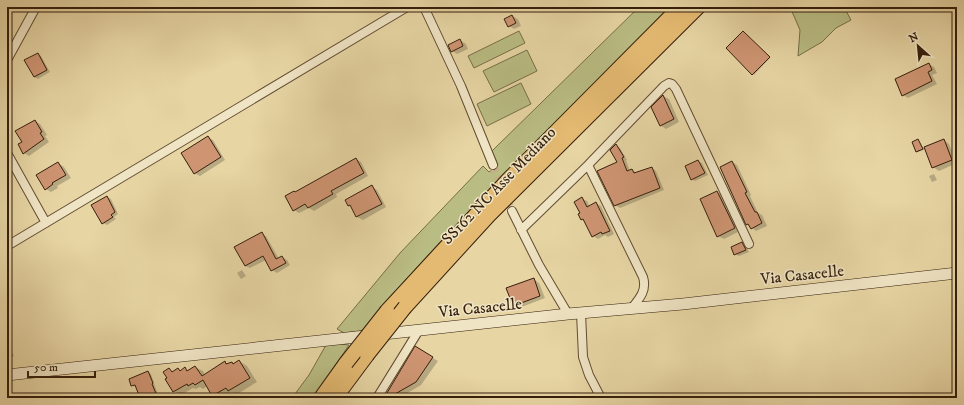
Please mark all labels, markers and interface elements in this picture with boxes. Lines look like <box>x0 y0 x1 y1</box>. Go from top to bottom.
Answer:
north arrow <box>898 26 938 66</box>
text: N <box>907 30 921 46</box>
street label: SS162 NC Asse Mediano <box>437 122 560 249</box>
street label: Via Casacelle <box>758 261 845 289</box>
street label: Via Casacelle <box>436 294 523 322</box>
scale bar <box>28 353 95 379</box>
text: 50 m <box>34 360 58 375</box>

